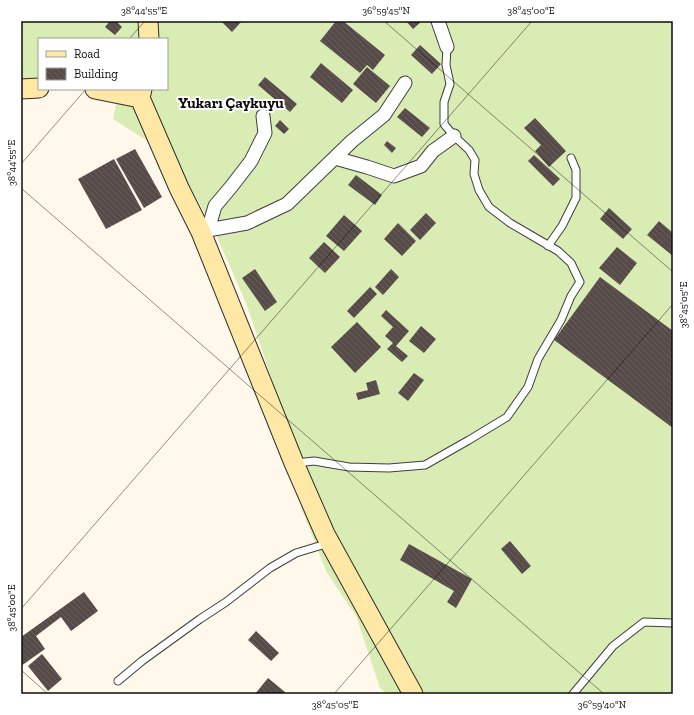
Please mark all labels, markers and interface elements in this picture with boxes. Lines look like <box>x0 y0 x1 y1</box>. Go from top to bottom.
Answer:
text: 38°44'55"E <box>121 5 167 17</box>
text: 36°59'45"N <box>362 5 410 17</box>
text: 38°45'00"E <box>507 5 555 17</box>
legend <box>38 38 168 90</box>
text: Road <box>74 47 100 61</box>
text: Building <box>74 67 118 81</box>
district label: Yukarı Çaykuyu <box>178 94 284 112</box>
text: 38°44'55"E <box>6 140 18 186</box>
text: 38°45'05"E <box>678 282 690 328</box>
text: 38°45'00"E <box>6 584 18 632</box>
text: 38°45'05"E <box>312 699 358 711</box>
text: 36°59'40"N <box>578 699 627 711</box>

